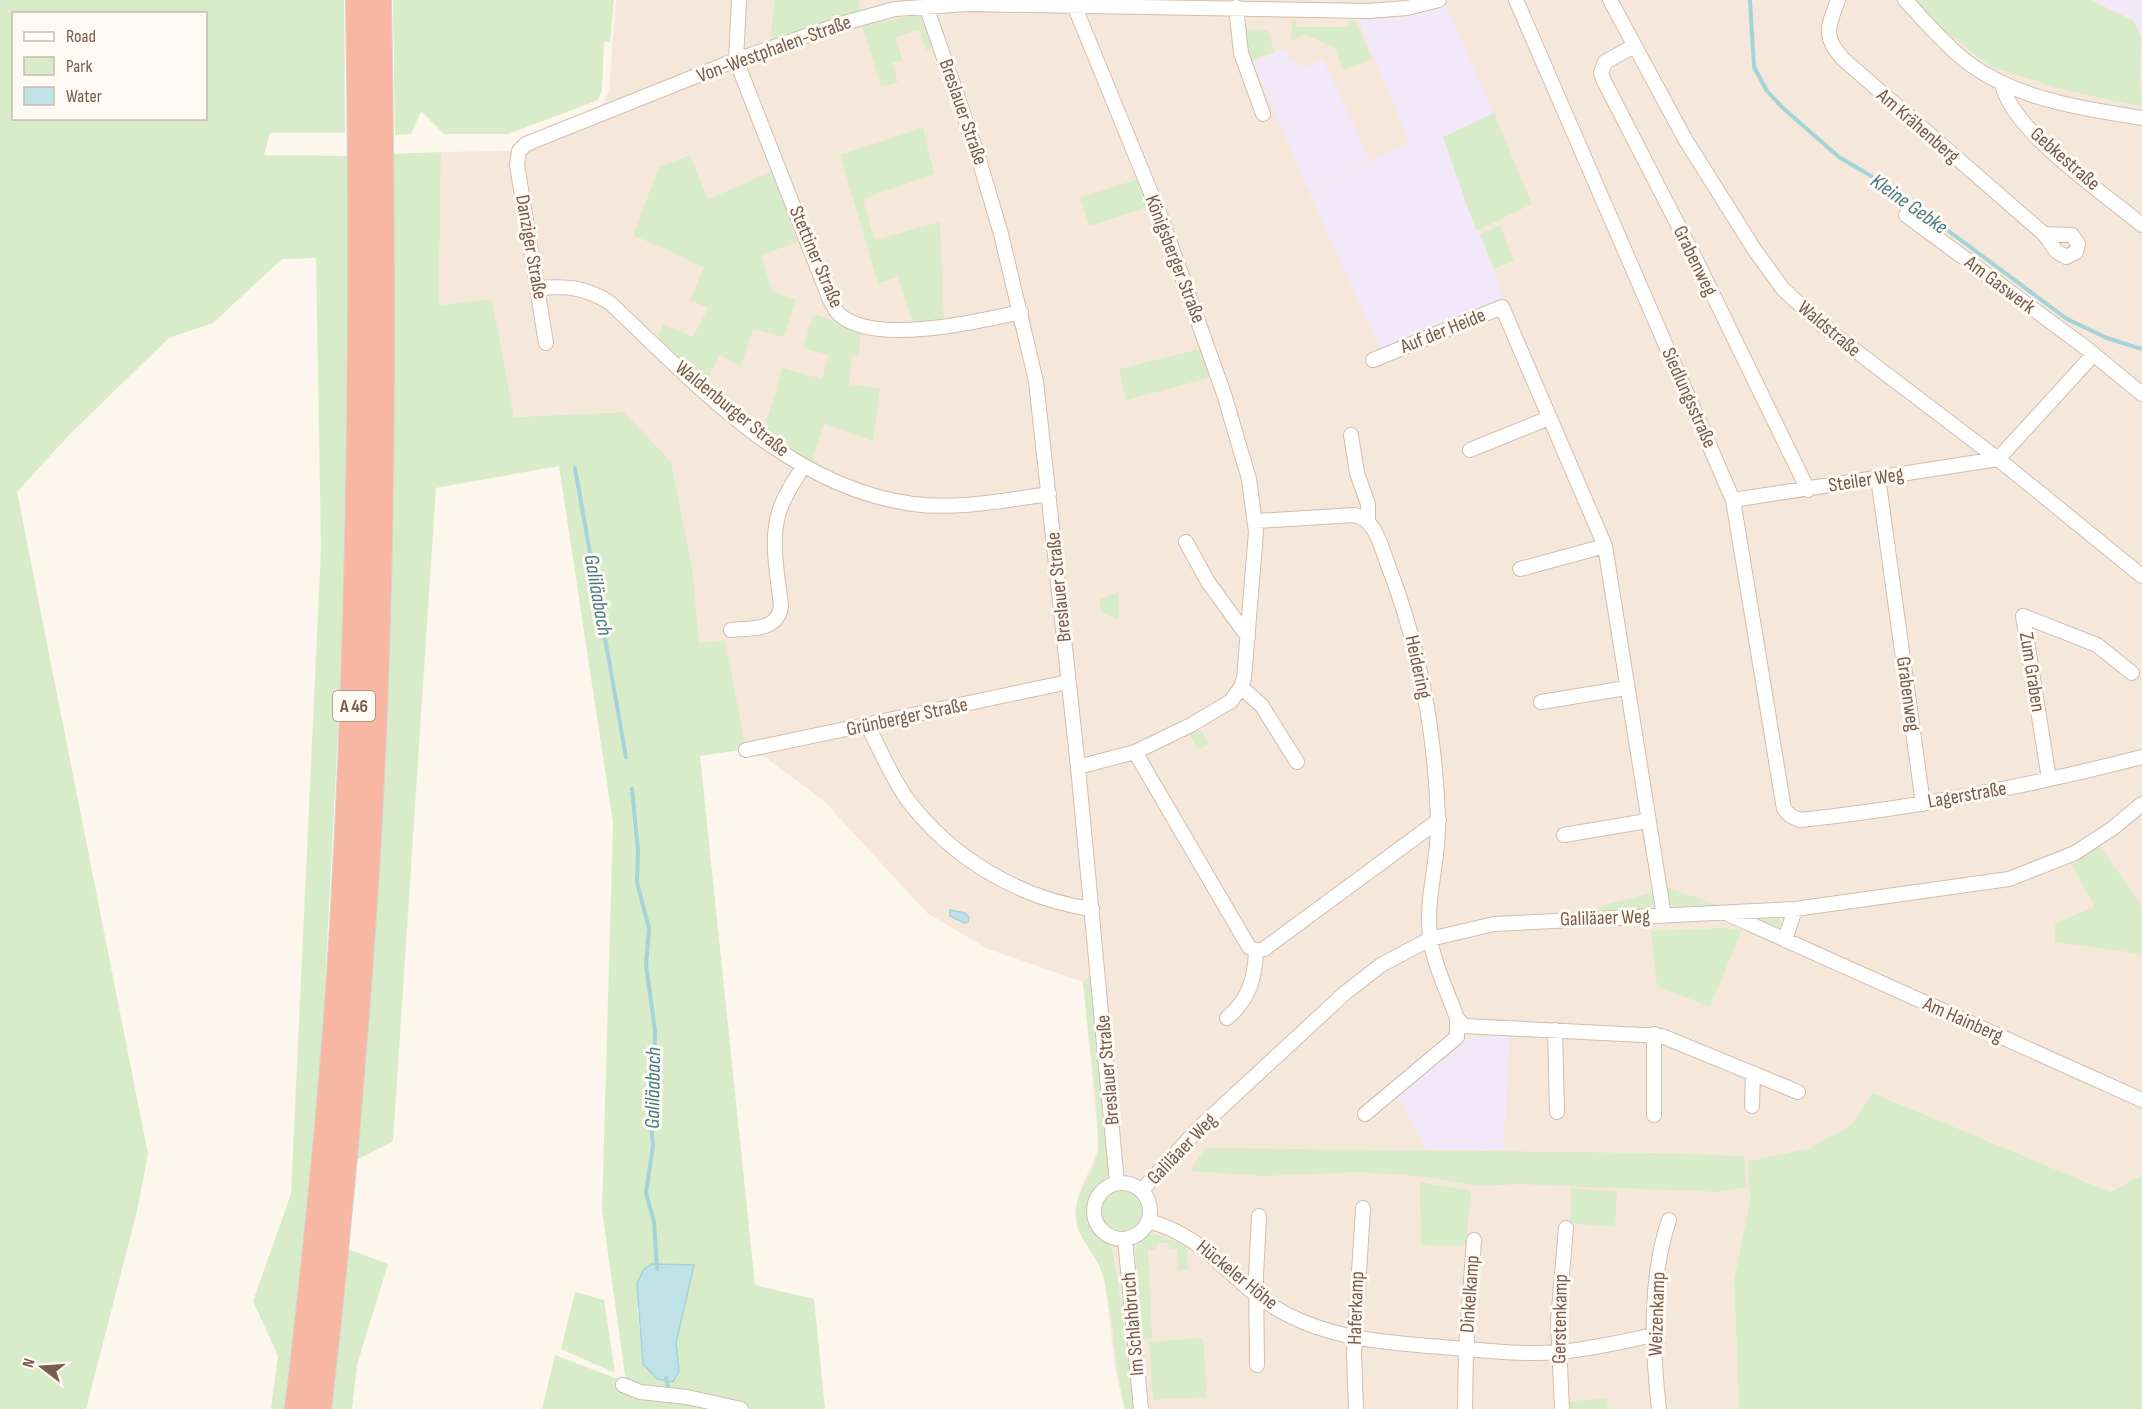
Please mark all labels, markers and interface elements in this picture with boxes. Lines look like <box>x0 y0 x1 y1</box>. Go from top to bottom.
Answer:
street label: Von-Westphalen-Straße <box>694 10 854 88</box>
legend <box>12 12 207 120</box>
text: Road <box>66 26 96 47</box>
text: Park <box>66 56 92 77</box>
street label: Breslauer Straße <box>934 56 992 168</box>
street label: Am Krähenberg <box>1871 83 1964 168</box>
text: Water <box>66 86 102 107</box>
street label: Gebkestraße <box>2025 122 2105 196</box>
water label: Kleine Gebke <box>1866 168 1952 240</box>
street label: Königsberger Straße <box>1140 192 1210 326</box>
street label: Danziger Straße <box>510 193 552 301</box>
street label: Stettiner Straße <box>784 203 848 311</box>
street label: Grabenweg <box>1668 222 1722 300</box>
street label: Am Gaswerk <box>1959 250 2040 320</box>
street label: Waldstraße <box>1793 296 1865 362</box>
street label: Auf der Heide <box>1396 303 1489 359</box>
street label: Siedlungsstraße <box>1656 344 1722 452</box>
street label: Waldenburger Straße <box>670 356 794 462</box>
street label: Steiler Weg <box>1827 462 1905 498</box>
street label: Breslauer Straße <box>1041 531 1077 643</box>
water label: Galiläabach <box>579 553 617 638</box>
street label: Zum Graben <box>2014 630 2050 714</box>
street label: Heidering <box>1400 633 1436 701</box>
street label: Grabenweg <box>1891 655 1925 733</box>
road number: A 46 <box>333 691 375 721</box>
street label: Grünberger Straße <box>844 692 970 742</box>
street label: Lagerstraße <box>1926 776 2008 814</box>
street label: Galiläaer Weg <box>1559 904 1651 932</box>
street label: Am Hainberg <box>1919 991 2007 1048</box>
street label: Breslauer Straße <box>1091 1014 1125 1126</box>
water label: Galiläabach <box>640 1047 666 1129</box>
street label: Galiläaer Weg <box>1142 1108 1222 1190</box>
street label: Hückeler Höhe <box>1192 1235 1282 1315</box>
street label: Dinkelkamp <box>1455 1254 1485 1334</box>
street label: Im Schlahbruch <box>1117 1271 1149 1377</box>
street label: Haferkamp <box>1343 1271 1369 1345</box>
street label: Weizenkamp <box>1644 1271 1670 1357</box>
street label: Gerstenkamp <box>1547 1274 1573 1364</box>
north arrow <box>12 1337 72 1397</box>
text: N <box>19 1356 39 1370</box>

